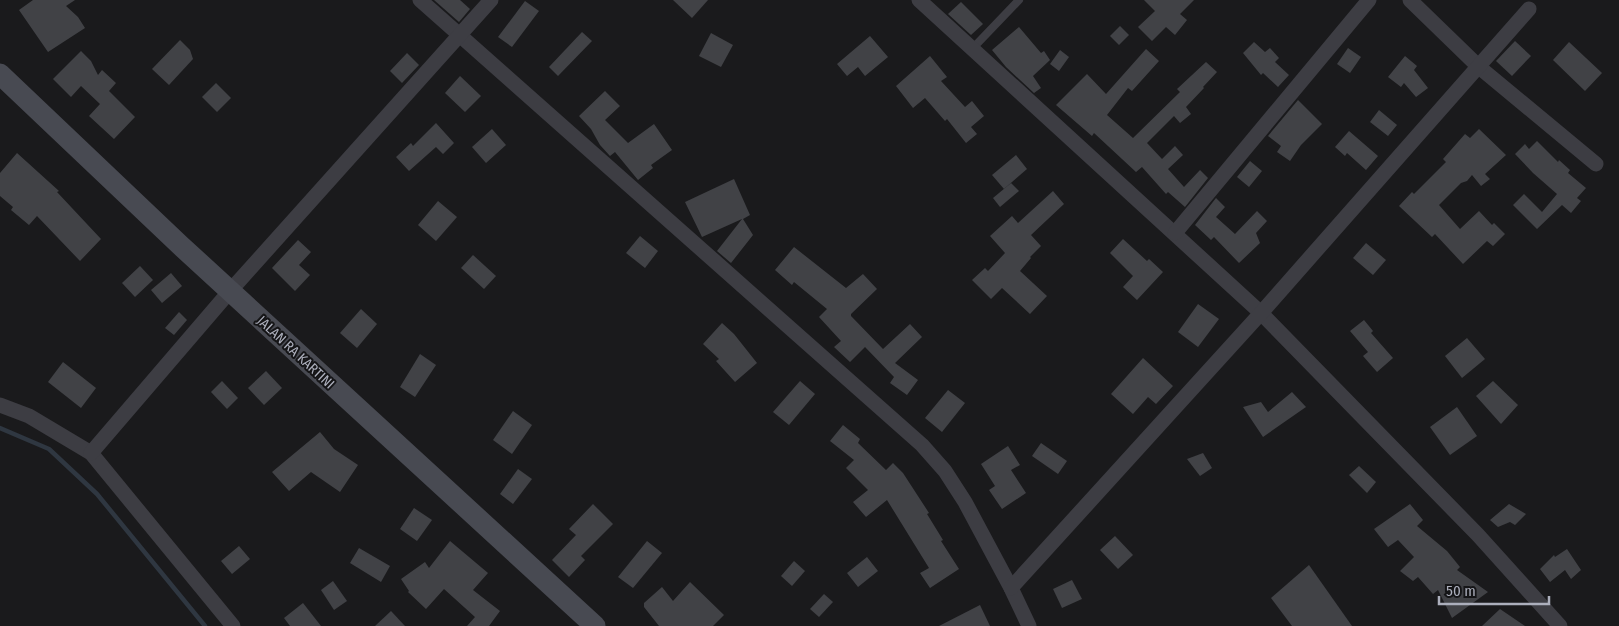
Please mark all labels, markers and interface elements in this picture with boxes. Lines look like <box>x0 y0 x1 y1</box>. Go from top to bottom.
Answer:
street label: JALAN RA KARTINI <box>254 312 338 392</box>
scale bar <box>1439 574 1549 606</box>
text: 50 m <box>1446 582 1476 600</box>

